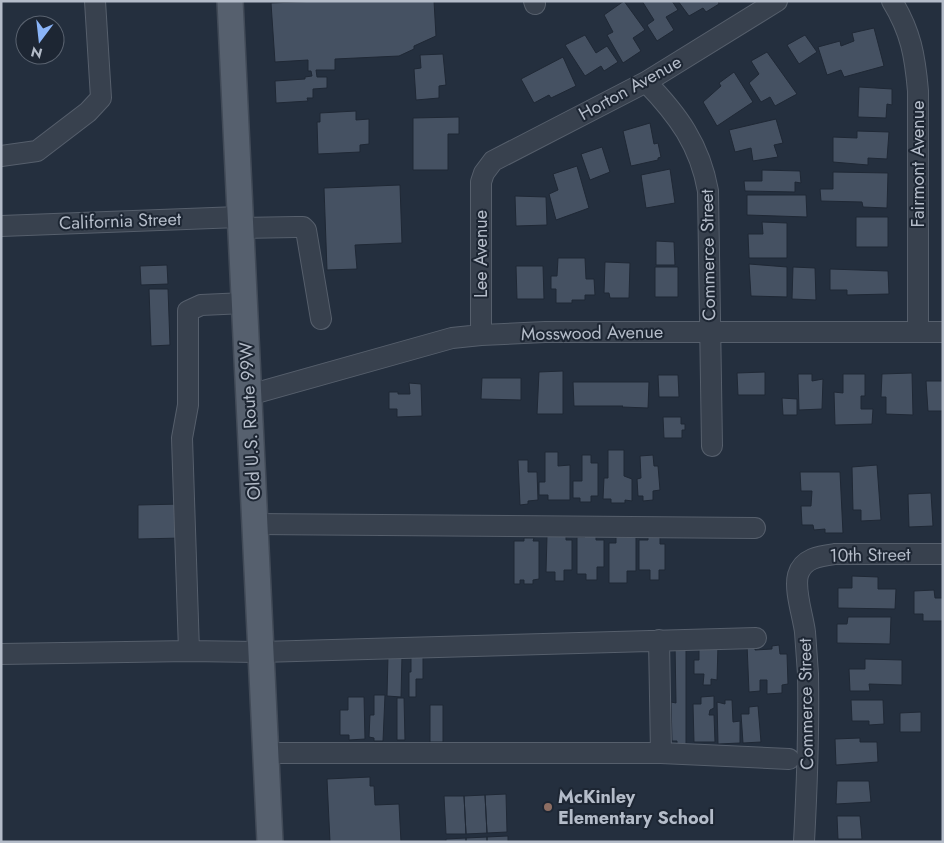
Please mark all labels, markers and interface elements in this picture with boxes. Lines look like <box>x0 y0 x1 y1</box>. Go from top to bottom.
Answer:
north arrow <box>15 15 65 65</box>
text: N <box>29 41 45 64</box>
street label: Horton Avenue <box>574 49 686 127</box>
street label: Fairmont Avenue <box>905 100 931 228</box>
street label: Commerce Street <box>694 188 722 321</box>
street label: California Street <box>59 206 182 236</box>
street label: Lee Avenue <box>468 210 494 298</box>
street label: Mosswood Avenue <box>521 319 663 347</box>
street label: Old U.S. Route 99W <box>233 341 267 501</box>
street label: 10th Street <box>829 541 911 569</box>
street label: Commerce Street <box>792 637 820 770</box>
place label: McKinley Elementary School <box>558 784 714 831</box>
marker: McKinley Elementary School <box>542 801 554 813</box>

